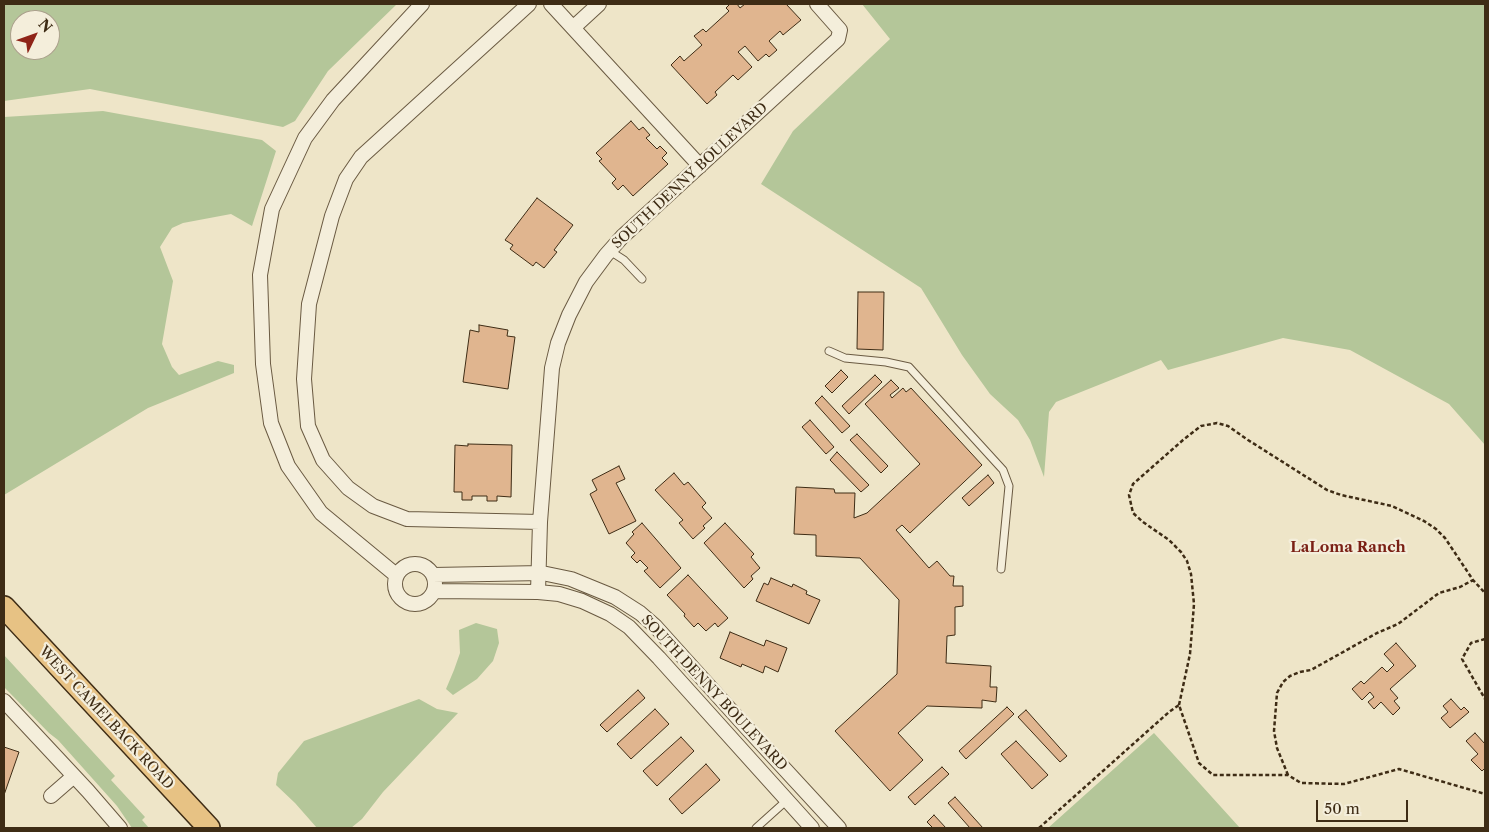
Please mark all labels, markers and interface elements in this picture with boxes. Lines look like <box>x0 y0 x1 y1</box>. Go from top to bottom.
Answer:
north arrow <box>10 10 60 60</box>
text: N <box>35 15 56 36</box>
street label: SOUTH DENNY BOULEVARD <box>609 99 771 253</box>
district label: LaLoma Ranch <box>1290 539 1406 557</box>
street label: SOUTH DENNY BOULEVARD <box>637 612 791 774</box>
street label: WEST CAMELBACK ROAD <box>35 643 177 793</box>
scale bar <box>1319 790 1412 822</box>
text: 50 m <box>1324 799 1360 818</box>

